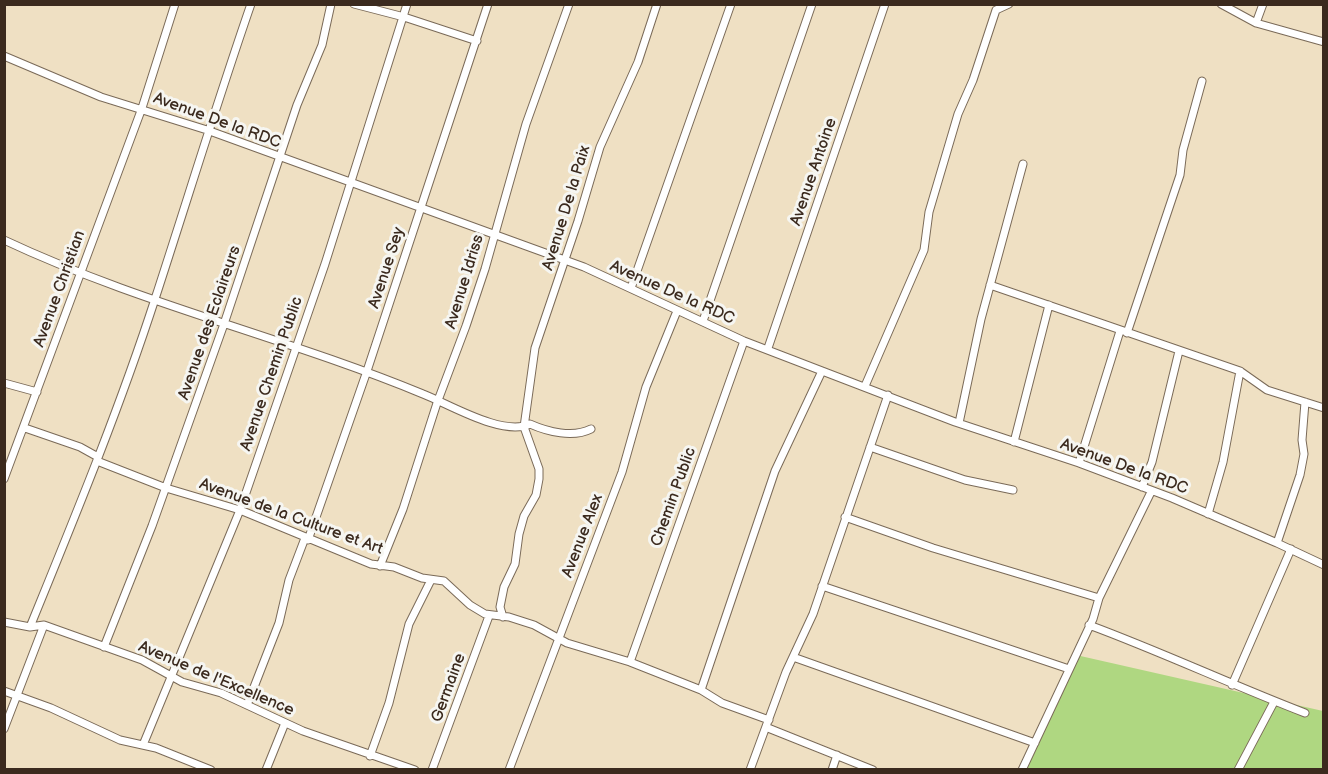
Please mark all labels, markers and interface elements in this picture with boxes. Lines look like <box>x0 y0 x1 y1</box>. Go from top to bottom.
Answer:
street label: Avenue De la RDC <box>151 89 283 153</box>
street label: Avenue Antoine <box>787 116 841 228</box>
street label: Avenue De la Paix <box>539 143 595 273</box>
street label: Avenue Sey <box>365 225 409 311</box>
street label: Avenue Christian <box>30 228 90 350</box>
street label: Avenue Idriss <box>442 233 488 331</box>
street label: Avenue des Eclaireurs <box>175 243 245 403</box>
street label: Avenue De la RDC <box>607 257 737 329</box>
street label: Avenue Chemin Public <box>237 294 307 454</box>
street label: Avenue De la RDC <box>1058 435 1190 499</box>
street label: Chemin Public <box>647 445 701 549</box>
street label: Avenue de la Culture et Art <box>197 475 385 559</box>
street label: Avenue Alex <box>558 491 608 581</box>
street label: Avenue de l'Excellence <box>135 637 297 721</box>
street label: Germaine <box>428 651 470 725</box>

